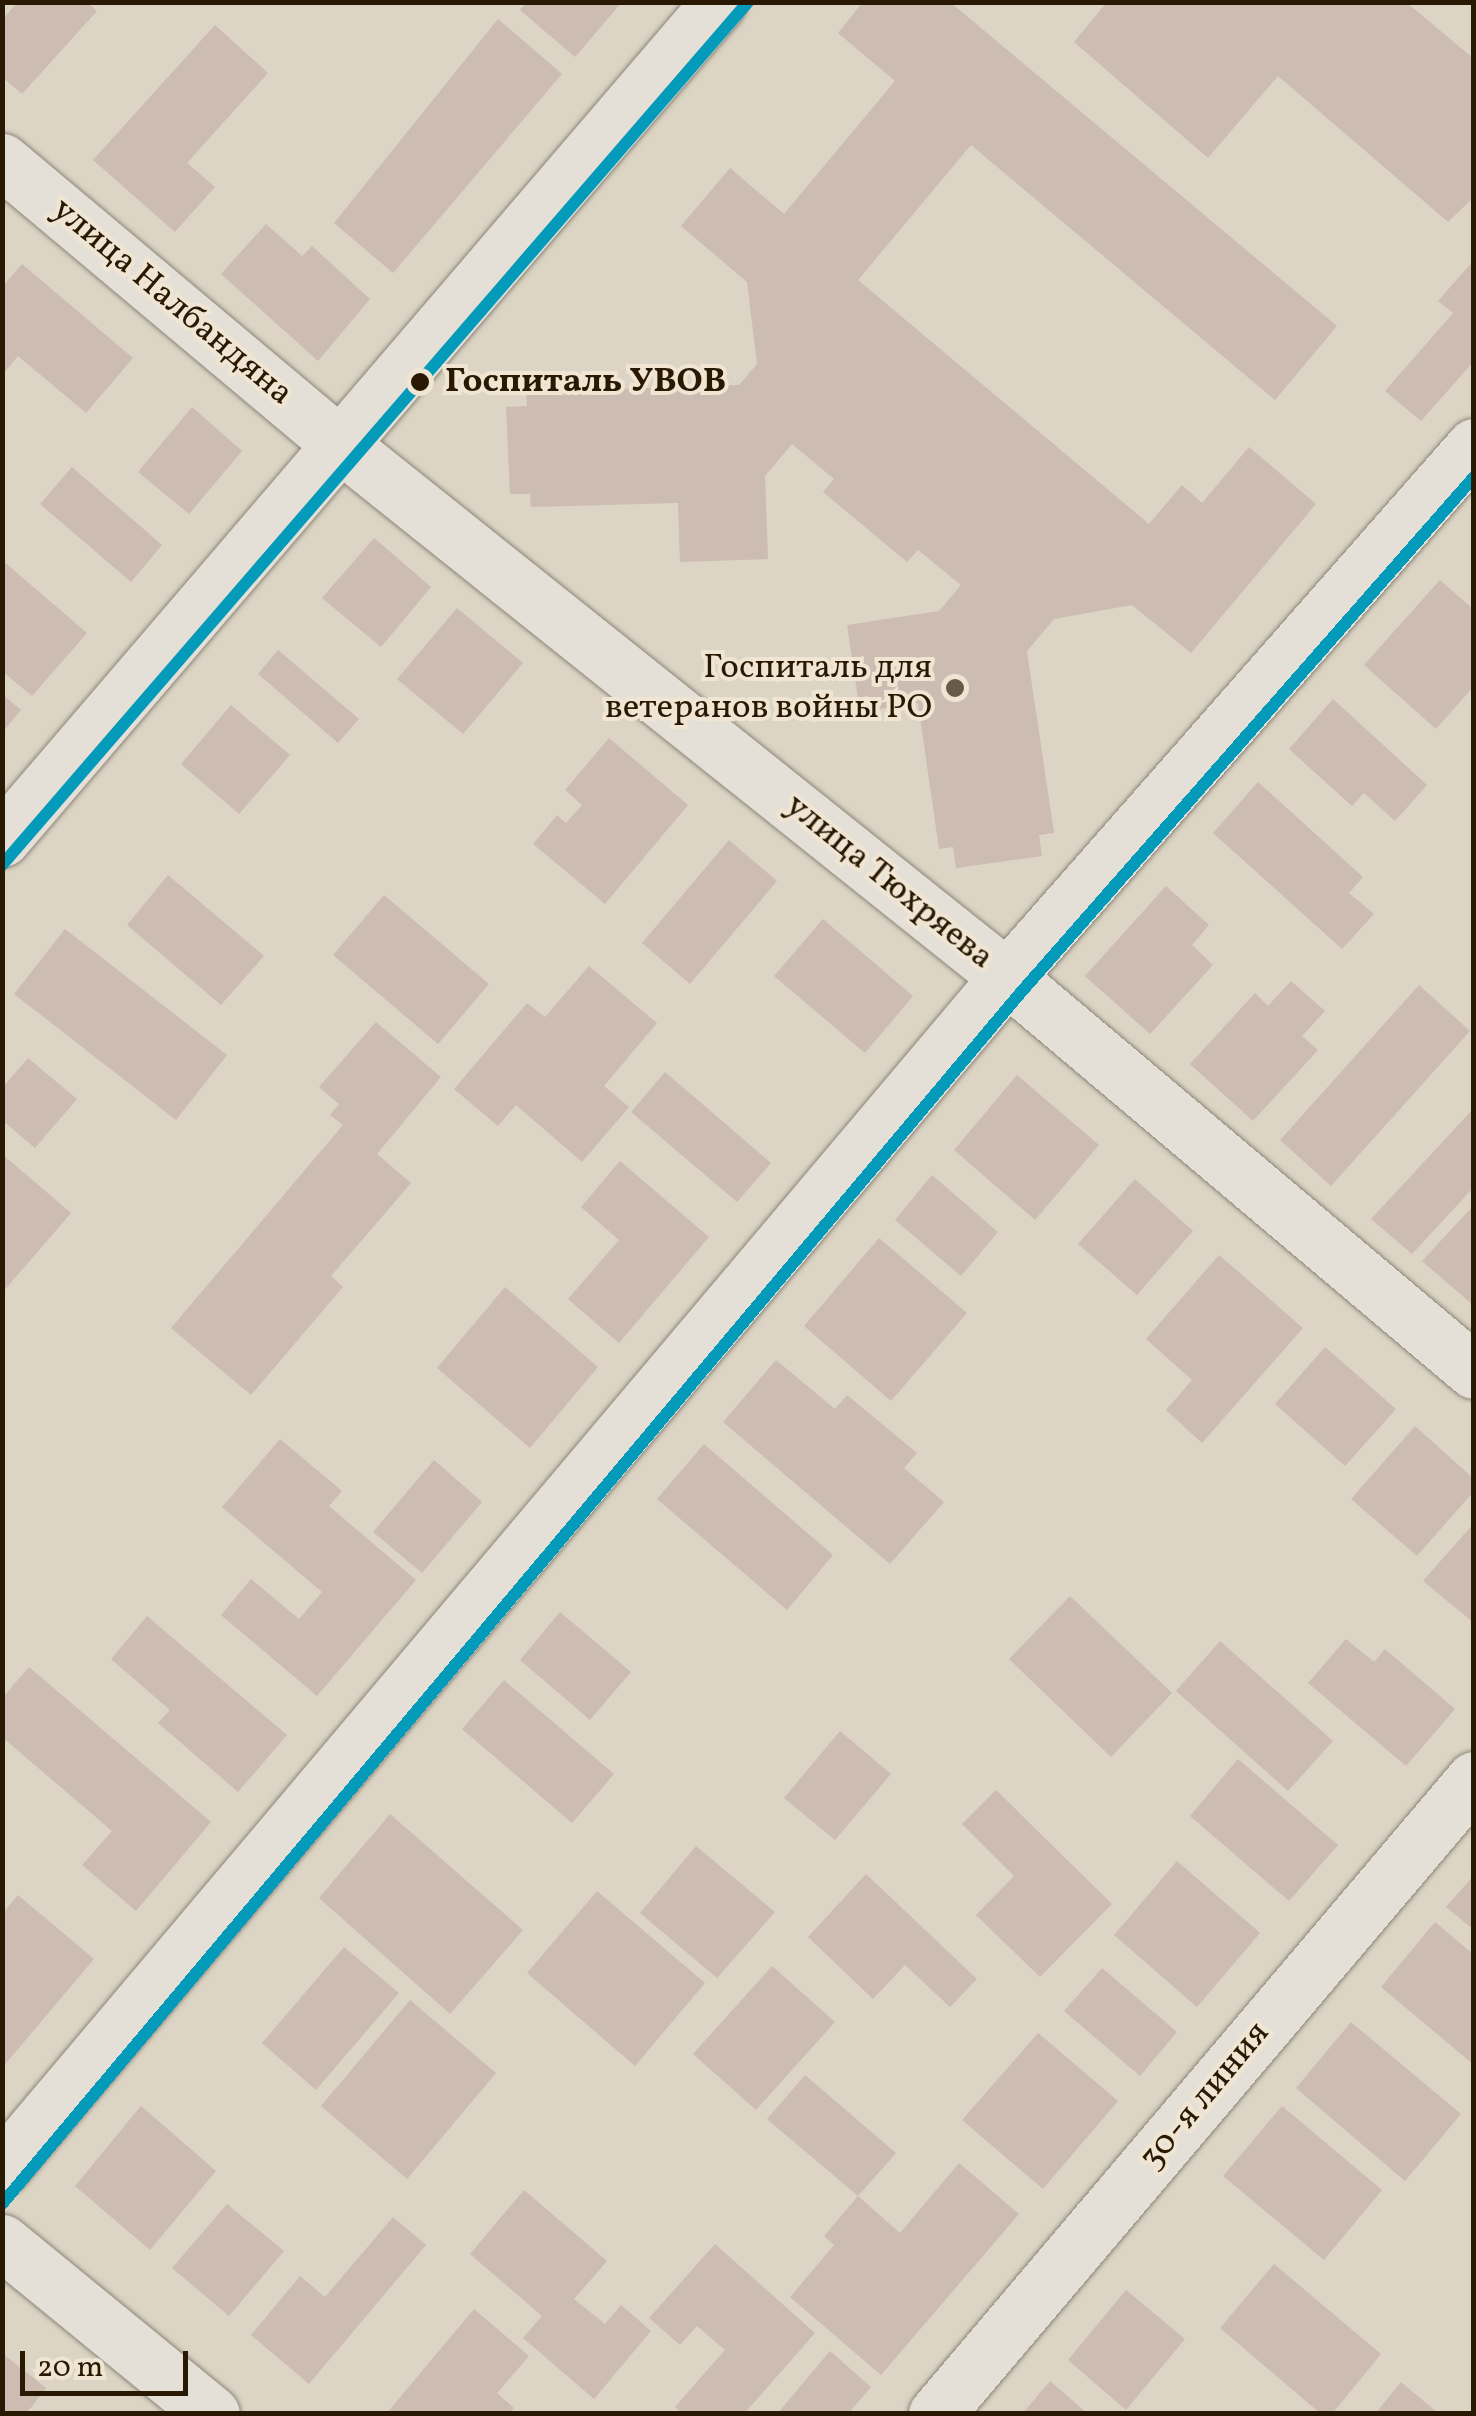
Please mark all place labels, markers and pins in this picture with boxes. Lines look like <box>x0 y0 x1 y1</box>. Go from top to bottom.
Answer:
place label: Госпиталь УВОВ <box>445 361 726 403</box>
marker: Госпиталь УВОВ <box>404 366 436 398</box>
place label: Госпиталь для ветеранов войны РО <box>605 647 932 729</box>
marker: Госпиталь для ветеранов войны РО <box>942 675 968 701</box>

